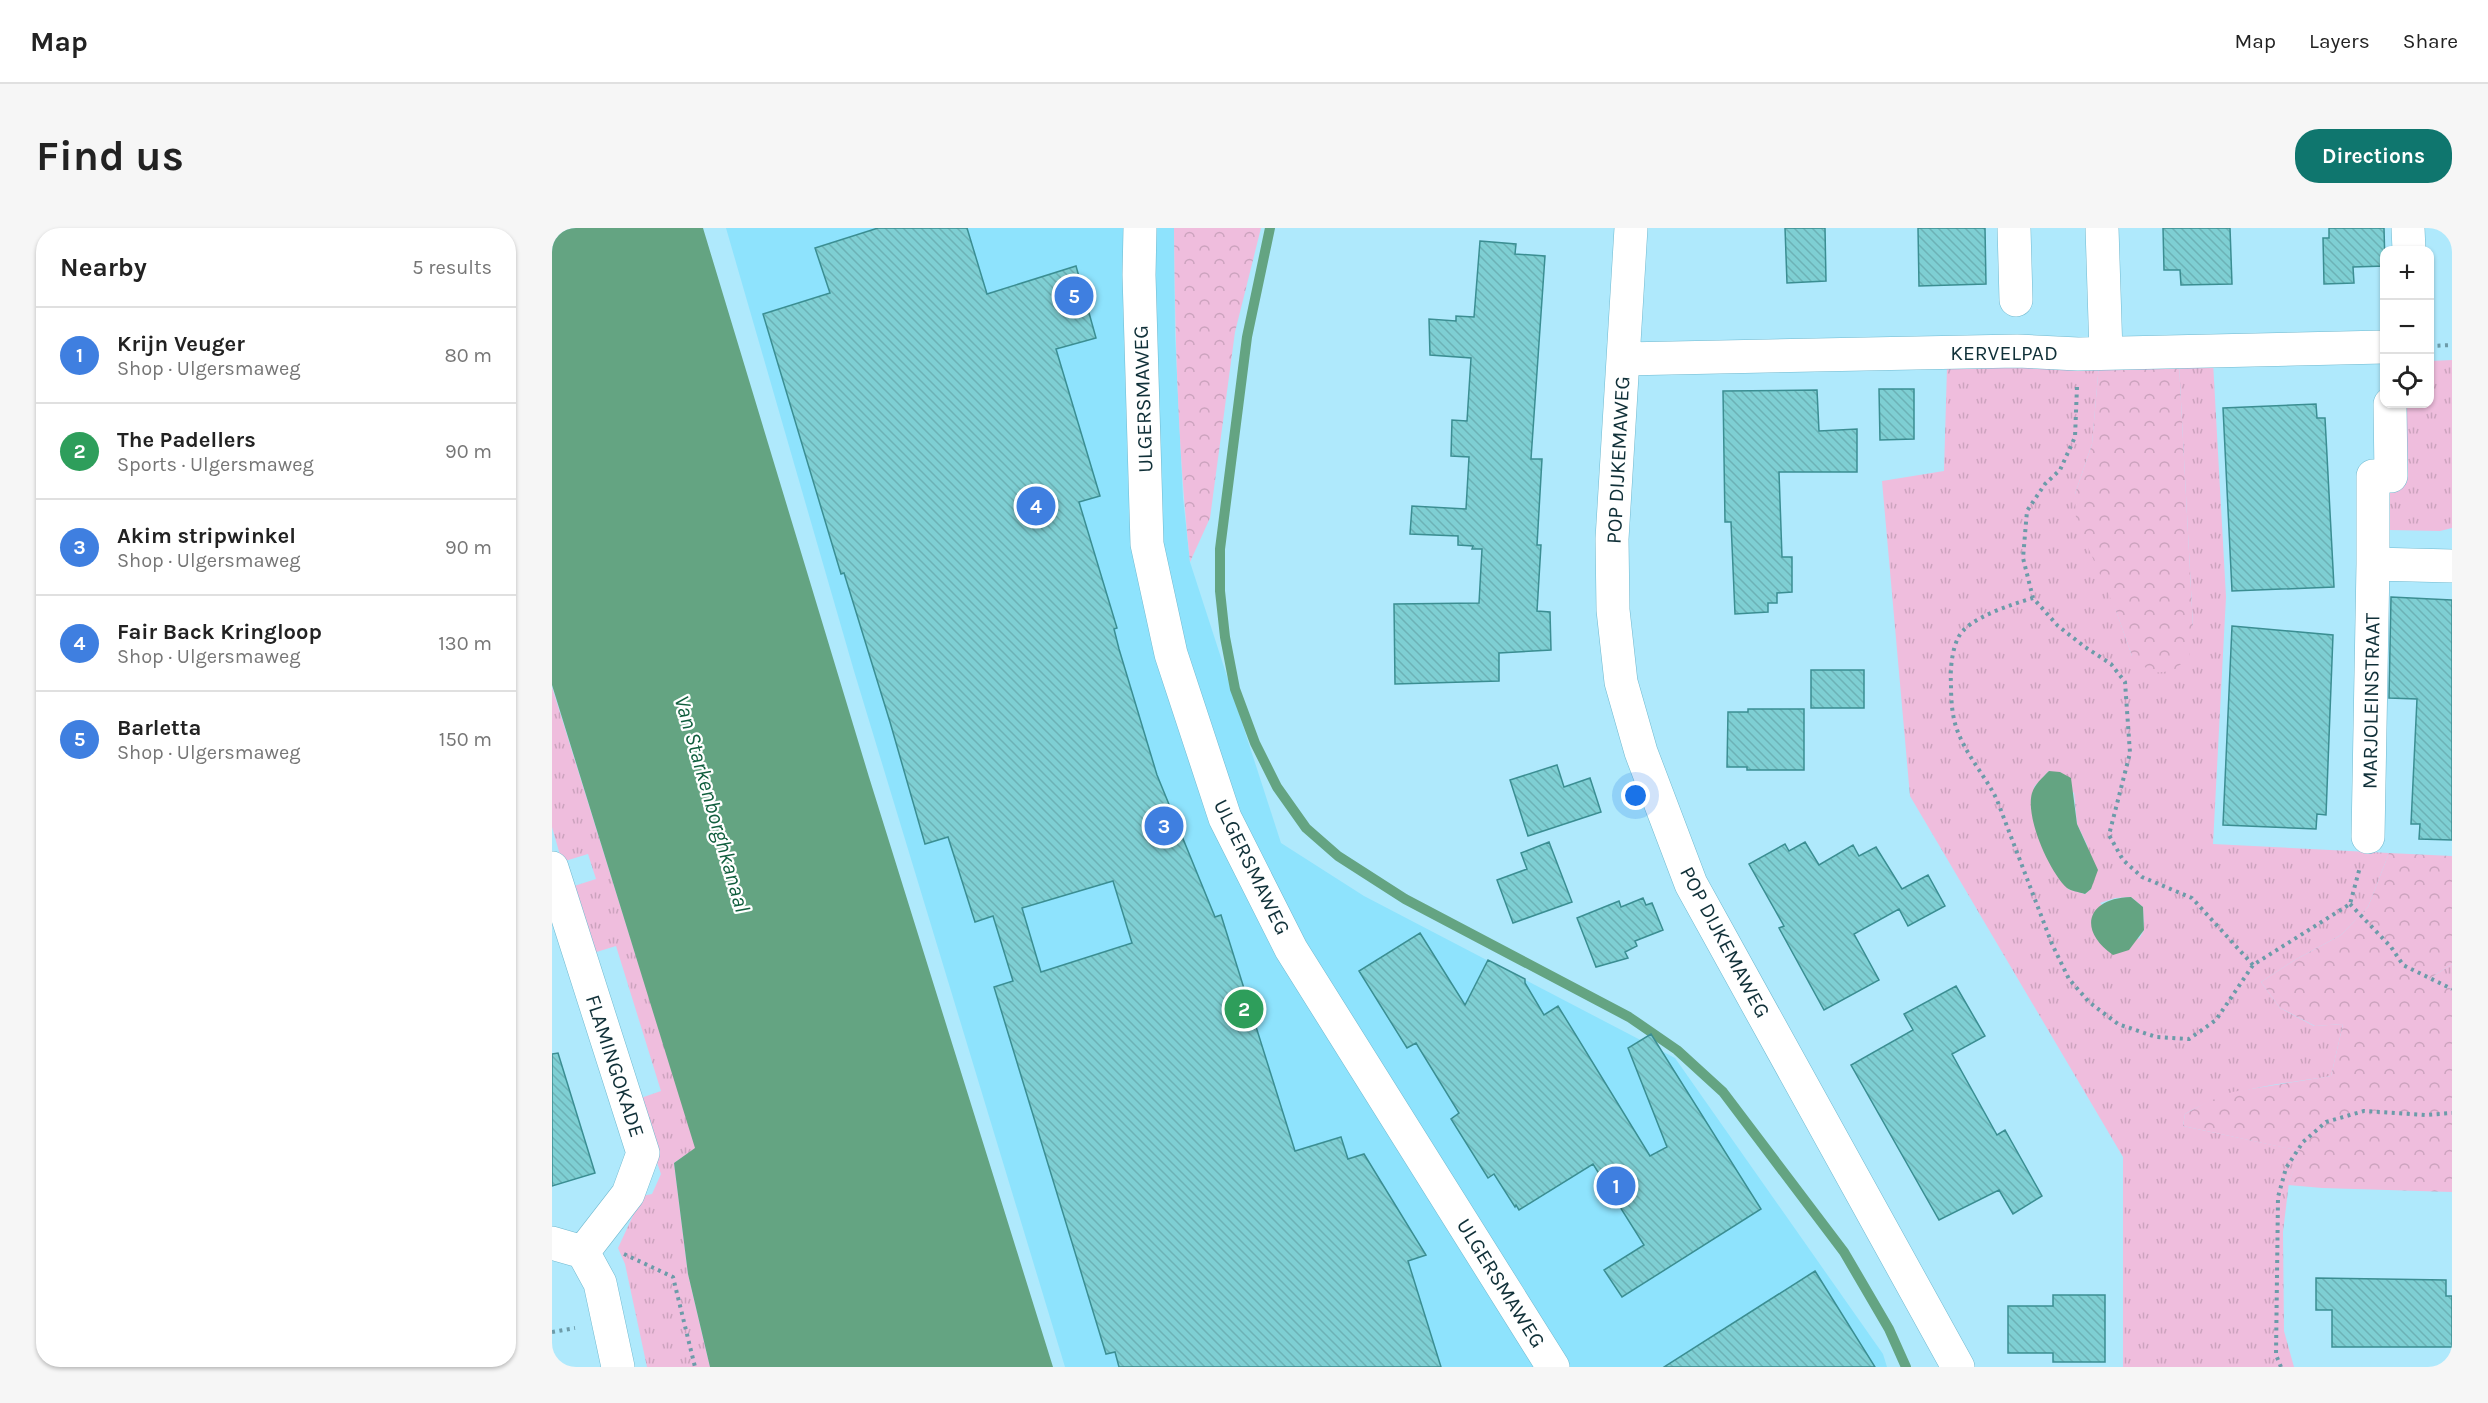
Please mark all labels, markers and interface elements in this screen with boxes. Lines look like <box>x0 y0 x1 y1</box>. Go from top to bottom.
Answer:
text: Map <box>30 25 88 58</box>
text: Map <box>2234 29 2276 53</box>
text: Layers <box>2309 29 2370 53</box>
text: Share <box>2403 29 2458 53</box>
button: Directions <box>2295 129 2452 183</box>
text: Find us <box>36 131 184 181</box>
map controls <box>2380 246 2434 408</box>
button: + <box>2380 246 2434 300</box>
text: Nearby <box>60 252 147 283</box>
text: 5 results <box>412 256 492 279</box>
pin: 5 <box>1054 274 1094 318</box>
button: − <box>2380 300 2434 354</box>
street label: ULGERSMAWEG <box>1128 325 1158 473</box>
text: Krijn Veuger <box>117 331 245 357</box>
street label: KERVELPAD <box>1950 341 2058 365</box>
text: 1 <box>76 344 83 367</box>
text: 80 m <box>444 344 492 367</box>
button: locate <box>2380 354 2434 408</box>
text: Shop · Ulgersmaweg <box>117 357 301 380</box>
street label: POP DIJKEMAWEG <box>1602 376 1634 544</box>
text: The Padellers <box>117 427 256 453</box>
text: 2 <box>73 440 86 463</box>
text: 90 m <box>445 440 492 463</box>
text: Sports · Ulgersmaweg <box>117 453 314 476</box>
pin: 4 <box>1016 484 1056 528</box>
text: Akim stripwinkel <box>117 523 296 549</box>
text: 3 <box>73 536 86 559</box>
text: 90 m <box>445 536 492 559</box>
text: Shop · Ulgersmaweg <box>117 549 301 572</box>
street label: MARJOLEINSTRAAT <box>2357 612 2385 789</box>
text: Fair Back Kringloop <box>117 619 322 645</box>
text: 4 <box>74 632 85 655</box>
text: 130 m <box>438 632 492 655</box>
text: Shop · Ulgersmaweg <box>117 645 301 668</box>
water label: Van Starkenborghkanaal <box>669 693 755 915</box>
text: Barletta <box>117 715 201 741</box>
text: 5 <box>74 728 85 751</box>
text: 150 m <box>439 728 492 751</box>
text: Shop · Ulgersmaweg <box>117 741 301 764</box>
your location <box>1621 781 1650 810</box>
street label: ULGERSMAWEG <box>1209 795 1295 939</box>
pin: 3 <box>1144 804 1184 848</box>
street label: POP DIJKEMAWEG <box>1675 862 1775 1022</box>
pin: 2 <box>1224 986 1264 1032</box>
street label: FLAMINGOKADE <box>581 992 649 1140</box>
pin: 1 <box>1596 1164 1636 1208</box>
street label: ULGERSMAWEG <box>1452 1214 1550 1352</box>

